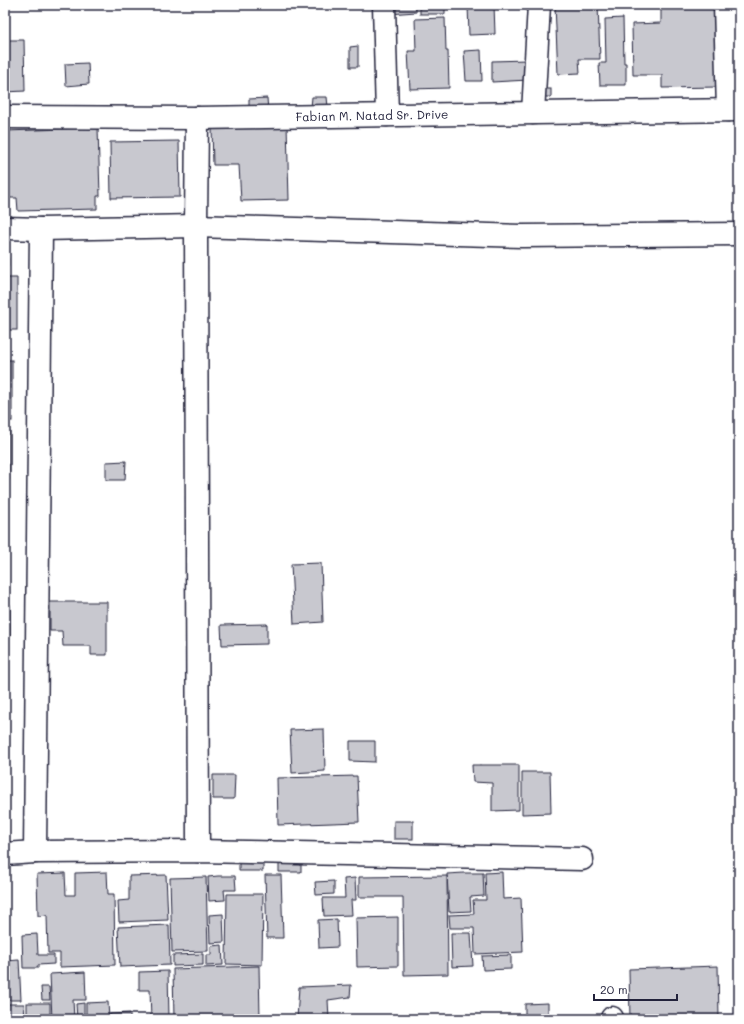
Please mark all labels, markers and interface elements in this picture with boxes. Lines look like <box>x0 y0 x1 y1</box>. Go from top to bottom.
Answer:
street label: Fabian M. Natad Sr. Drive <box>295 106 449 124</box>
scale bar <box>594 976 677 1002</box>
text: 20 m <box>600 981 628 997</box>

